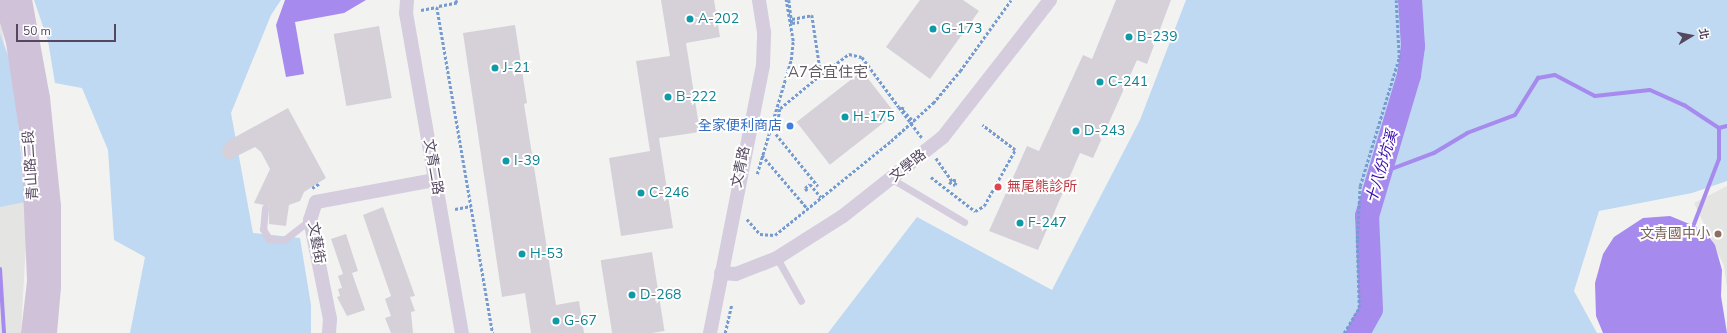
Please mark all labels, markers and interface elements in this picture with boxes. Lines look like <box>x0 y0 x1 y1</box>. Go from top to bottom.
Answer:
place label: A-202 <box>698 11 739 27</box>
marker: A-202 <box>685 14 695 24</box>
scale bar <box>18 16 118 42</box>
north arrow <box>1671 16 1711 56</box>
place label: G-173 <box>941 21 982 37</box>
text: 50 m <box>23 23 51 39</box>
marker: G-173 <box>928 24 938 34</box>
text: 北 <box>1695 27 1712 41</box>
place label: B-239 <box>1137 29 1178 45</box>
marker: B-239 <box>1124 32 1134 42</box>
place label: J-21 <box>503 60 530 76</box>
marker: J-21 <box>490 63 500 73</box>
district label: A7合宜住宅 <box>788 64 868 82</box>
place label: C-241 <box>1108 74 1148 90</box>
marker: C-241 <box>1095 77 1105 87</box>
place label: B-222 <box>676 89 717 105</box>
marker: B-222 <box>663 92 673 102</box>
place label: H-175 <box>853 109 895 125</box>
marker: H-175 <box>840 112 850 122</box>
place label: 全家便利商店 <box>698 118 782 134</box>
marker: 全家便利商店 <box>785 121 795 131</box>
place label: D-243 <box>1084 123 1126 139</box>
marker: D-243 <box>1071 126 1081 136</box>
street label: 青山路二段 <box>20 129 42 201</box>
water label: 十八份坑溪 <box>1362 129 1402 205</box>
street label: 文青二路 <box>420 138 446 196</box>
street label: 文青路 <box>728 145 754 189</box>
street label: 文學路 <box>886 146 930 186</box>
place label: I-39 <box>514 153 540 169</box>
marker: I-39 <box>501 156 511 166</box>
place label: 無尾熊診所 <box>1007 179 1077 195</box>
marker: 無尾熊診所 <box>992 181 1004 193</box>
place label: C-246 <box>649 185 689 201</box>
marker: C-246 <box>636 188 646 198</box>
place label: F-247 <box>1028 215 1067 231</box>
marker: F-247 <box>1015 218 1025 228</box>
street label: 文藝街 <box>304 221 328 265</box>
place label: 文青國中小 <box>1640 226 1710 242</box>
marker: 文青國中小 <box>1713 229 1723 239</box>
place label: H-53 <box>530 246 563 262</box>
marker: H-53 <box>517 249 527 259</box>
place label: D-268 <box>640 287 682 303</box>
marker: D-268 <box>627 290 637 300</box>
place label: G-67 <box>564 313 597 329</box>
marker: G-67 <box>551 316 561 326</box>

